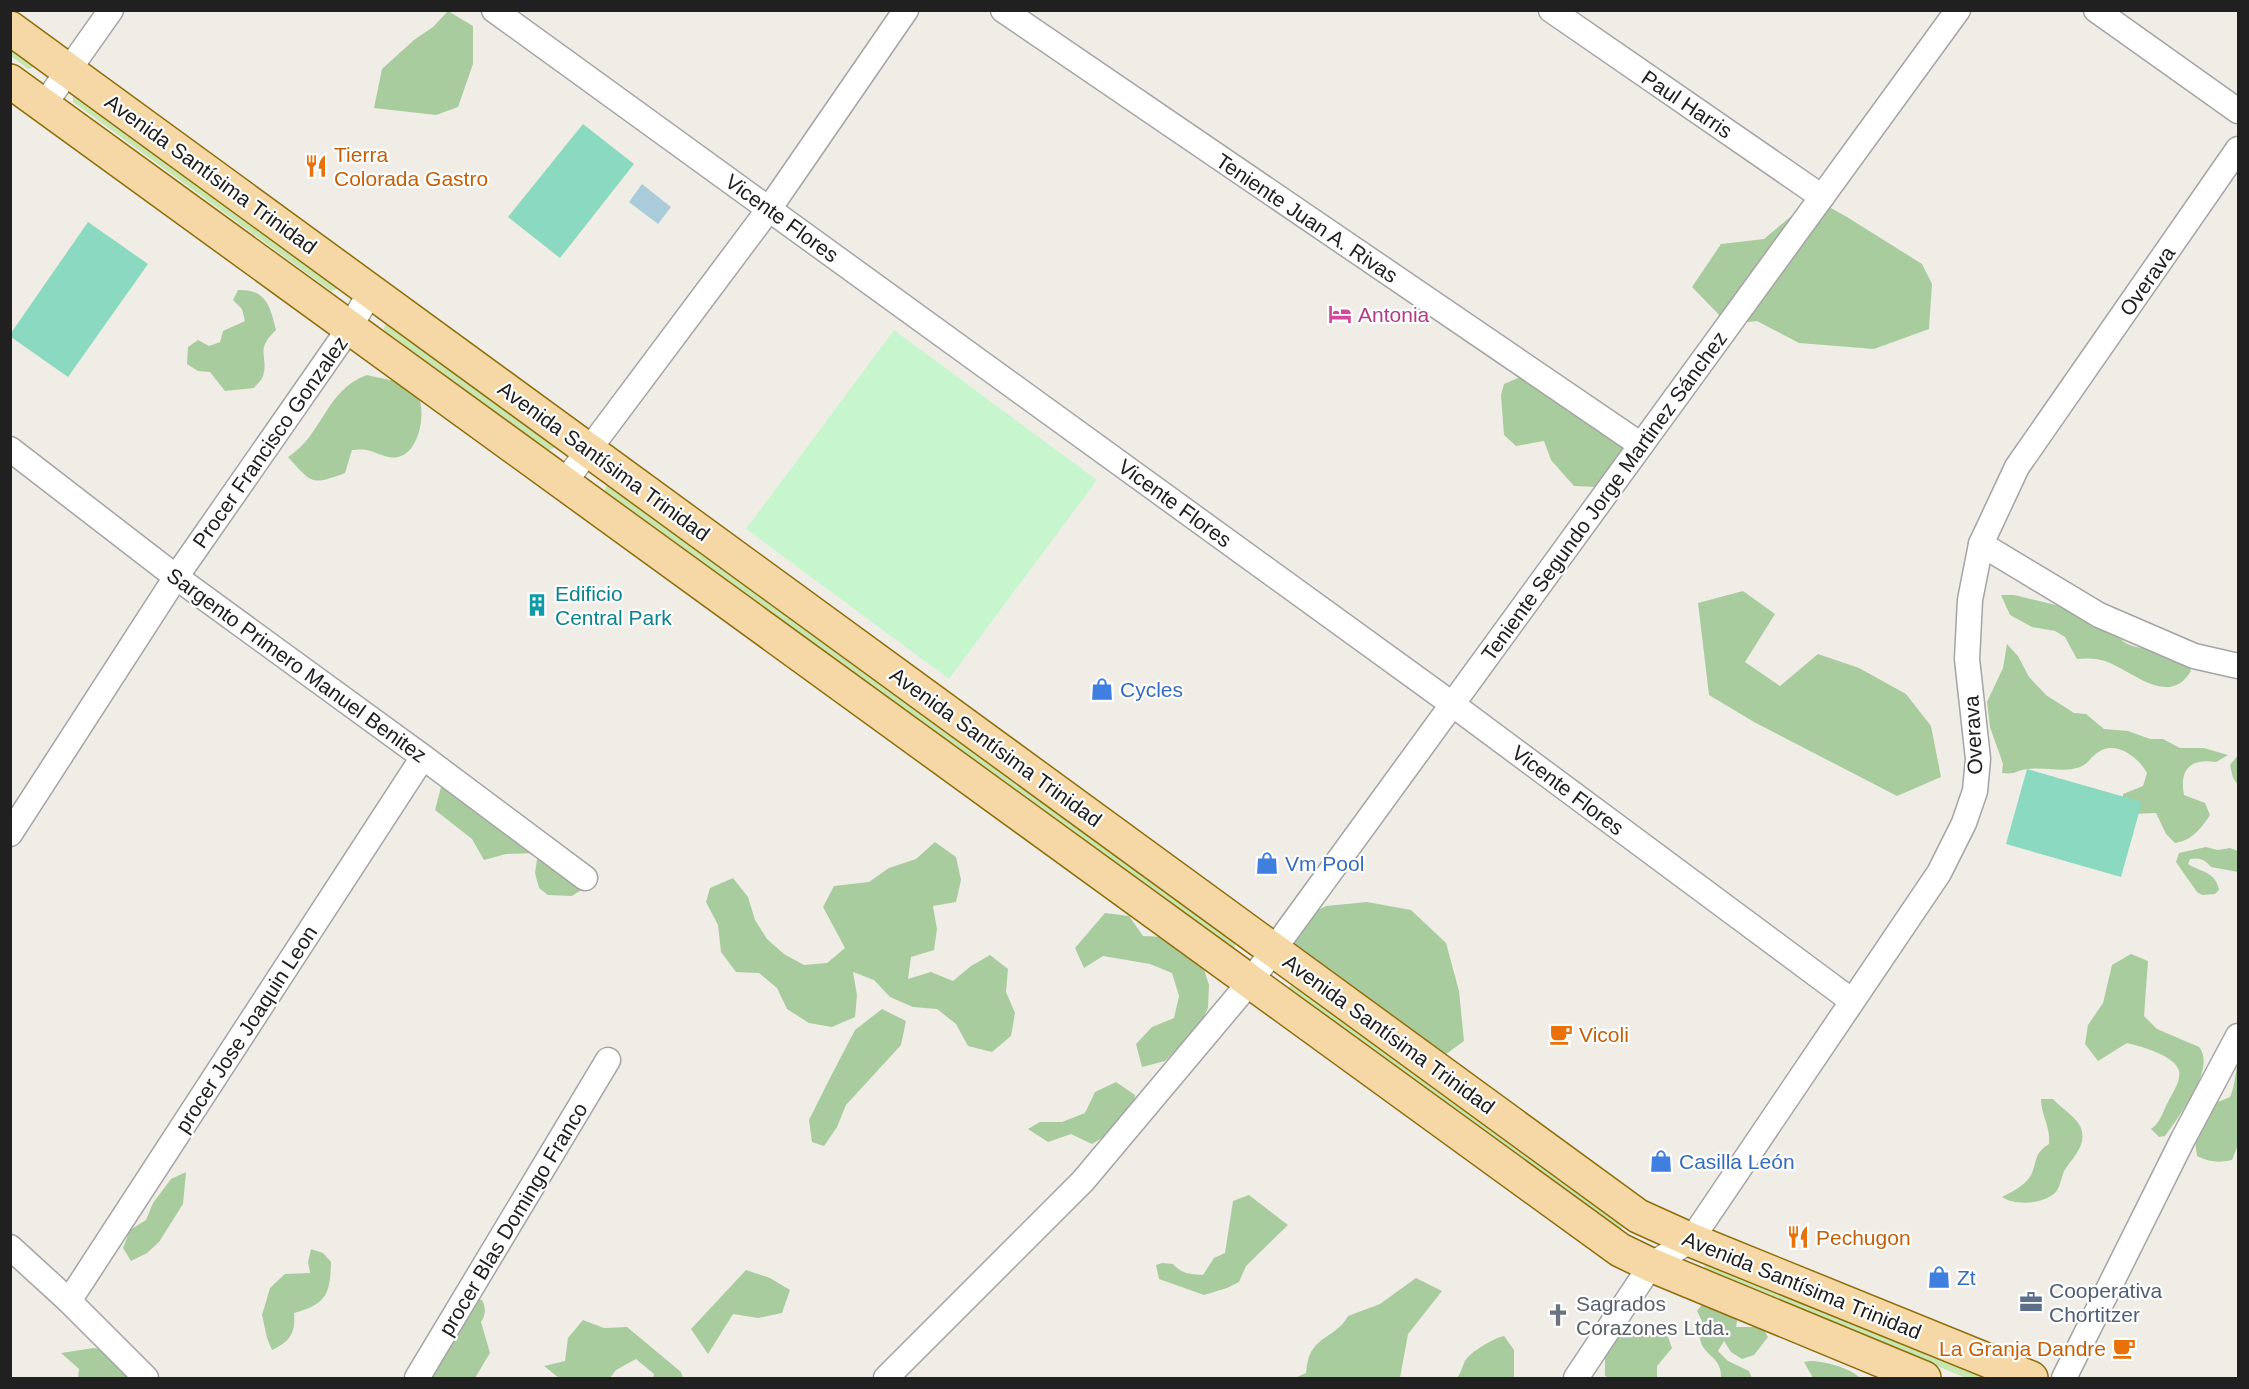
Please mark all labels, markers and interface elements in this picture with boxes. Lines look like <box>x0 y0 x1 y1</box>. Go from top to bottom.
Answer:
street label: Paul Harris <box>1638 65 1736 143</box>
street label: Avenida Santísima Trinidad <box>101 90 321 258</box>
place label: Tierra Colorada Gastro <box>334 143 488 190</box>
street label: Teniente Juan A. Rivas <box>1212 149 1402 287</box>
restaurant icon: Tierra Colorada Gastro <box>303 153 329 179</box>
street label: Vicente Flores <box>721 169 843 267</box>
street label: Overava <box>2115 242 2179 320</box>
hotel icon: Antonia <box>1327 301 1353 327</box>
place label: Antonia <box>1358 303 1430 326</box>
street label: Teniente Segundo Jorge Martinez Sánchez <box>1477 327 1731 665</box>
street label: Procer Francisco Gonzalez <box>188 332 352 552</box>
street label: Avenida Santísima Trinidad <box>494 377 714 545</box>
street label: Vicente Flores <box>1114 454 1236 552</box>
street label: Sargento Primero Manuel Benitez <box>163 563 431 767</box>
place label: Edificio Central Park <box>555 582 672 629</box>
building icon: Edificio Central Park <box>524 592 550 618</box>
street label: Avenida Santísima Trinidad <box>886 663 1106 831</box>
shop icon: Cycles <box>1089 676 1115 702</box>
place label: Cycles <box>1120 678 1183 701</box>
street label: Overava <box>1959 694 1987 775</box>
street label: Vicente Flores <box>1508 741 1628 839</box>
shop icon: Vm Pool <box>1254 850 1280 876</box>
place label: Vm Pool <box>1285 852 1364 875</box>
street label: procer Jose Joaquin Leon <box>171 921 321 1137</box>
street label: Avenida Santísima Trinidad <box>1279 950 1499 1118</box>
cafe icon: Vicoli <box>1548 1021 1574 1047</box>
place label: Vicoli <box>1579 1023 1629 1046</box>
street label: procer Blas Domingo Franco <box>434 1099 592 1339</box>
shop icon: Casilla León <box>1648 1148 1674 1174</box>
place label: Casilla León <box>1679 1150 1795 1173</box>
restaurant icon: Pechugon <box>1785 1224 1811 1250</box>
place label: Pechugon <box>1816 1226 1911 1249</box>
street label: Avenida Santísima Trinidad <box>1679 1227 1925 1343</box>
shop icon: Zt <box>1926 1264 1952 1290</box>
place label: Zt <box>1957 1266 1976 1289</box>
place label: Cooperativa Chortitzer <box>2049 1279 2163 1326</box>
office icon: Cooperativa Chortitzer <box>2018 1289 2044 1315</box>
place label: Sagrados Corazones Ltda. <box>1576 1292 1730 1339</box>
church icon: Sagrados Corazones Ltda. <box>1545 1302 1571 1328</box>
cafe icon: La Granja Dandre <box>2111 1335 2137 1361</box>
place label: La Granja Dandre <box>1939 1337 2106 1360</box>

